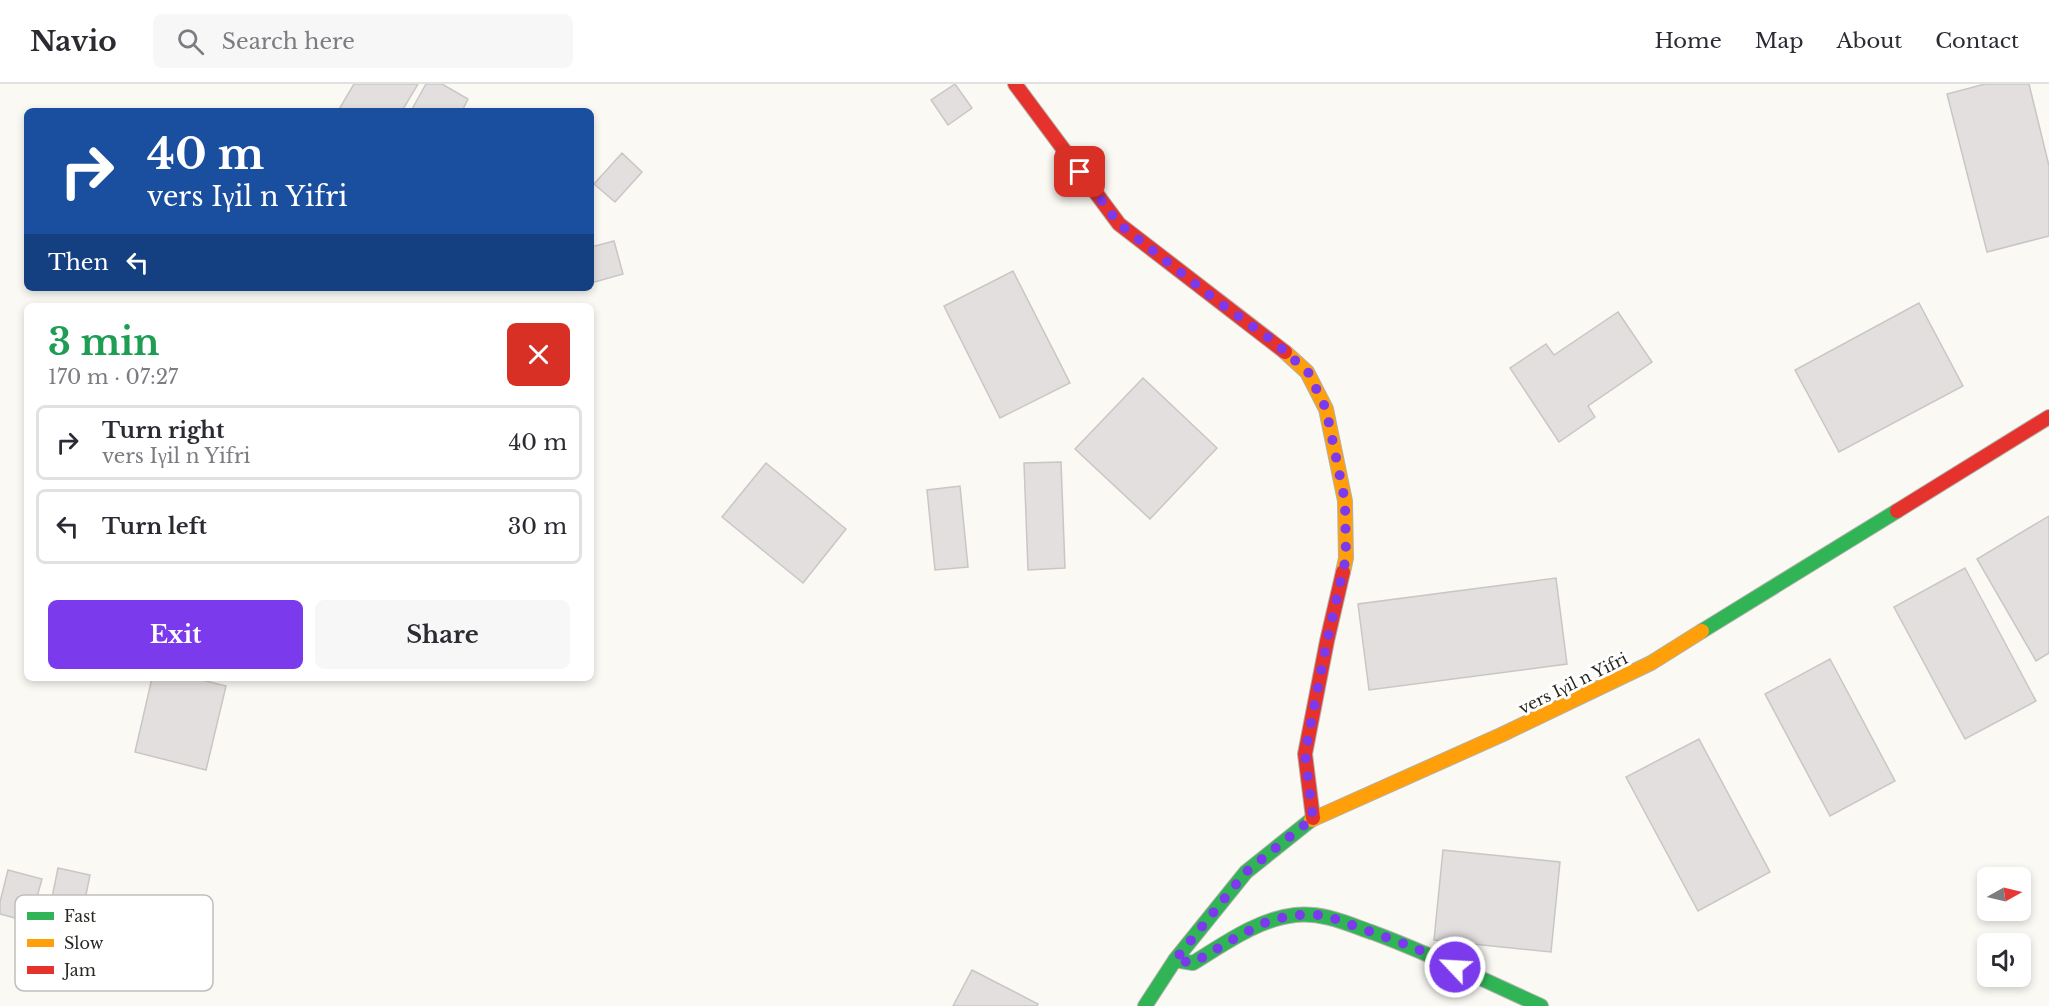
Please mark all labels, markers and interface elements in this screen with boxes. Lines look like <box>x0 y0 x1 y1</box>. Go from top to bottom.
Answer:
search box <box>153 14 573 68</box>
text: Navio <box>30 24 117 59</box>
icon: search <box>174 25 207 58</box>
text: Search here <box>222 28 355 55</box>
text: Home <box>1655 28 1722 54</box>
text: Map <box>1755 28 1803 54</box>
text: About <box>1836 28 1902 54</box>
text: Contact <box>1935 28 2019 54</box>
text: 40 m <box>147 128 264 180</box>
icon: right <box>48 132 126 210</box>
pin <box>1054 146 1105 197</box>
icon: arrive <box>1063 155 1096 188</box>
text: vers Iγil n Yifri <box>147 180 347 213</box>
icon: left <box>121 246 154 279</box>
text: Then <box>48 249 109 276</box>
text: 3 min <box>48 320 160 365</box>
button: close <box>507 323 570 386</box>
text: 170 m · 07:27 <box>48 365 178 389</box>
text: Turn right <box>102 417 224 444</box>
icon: right <box>51 426 84 459</box>
text: 40 m <box>509 429 567 456</box>
text: vers Iγil n Yifri <box>102 444 250 468</box>
icon: left <box>51 510 84 543</box>
text: Turn left <box>102 513 207 540</box>
text: 30 m <box>508 513 567 540</box>
button: Exit <box>48 600 303 669</box>
button: Share <box>315 600 570 669</box>
street label: vers Iγil n Yifri <box>1515 648 1631 718</box>
north arrow <box>1977 867 2031 921</box>
map controls <box>1977 867 2031 987</box>
legend <box>15 895 213 991</box>
text: Fast <box>64 906 96 926</box>
text: Slow <box>64 933 104 953</box>
button: sound <box>1977 933 2031 987</box>
position arrow <box>1423 935 1487 999</box>
text: Jam <box>62 960 96 980</box>

